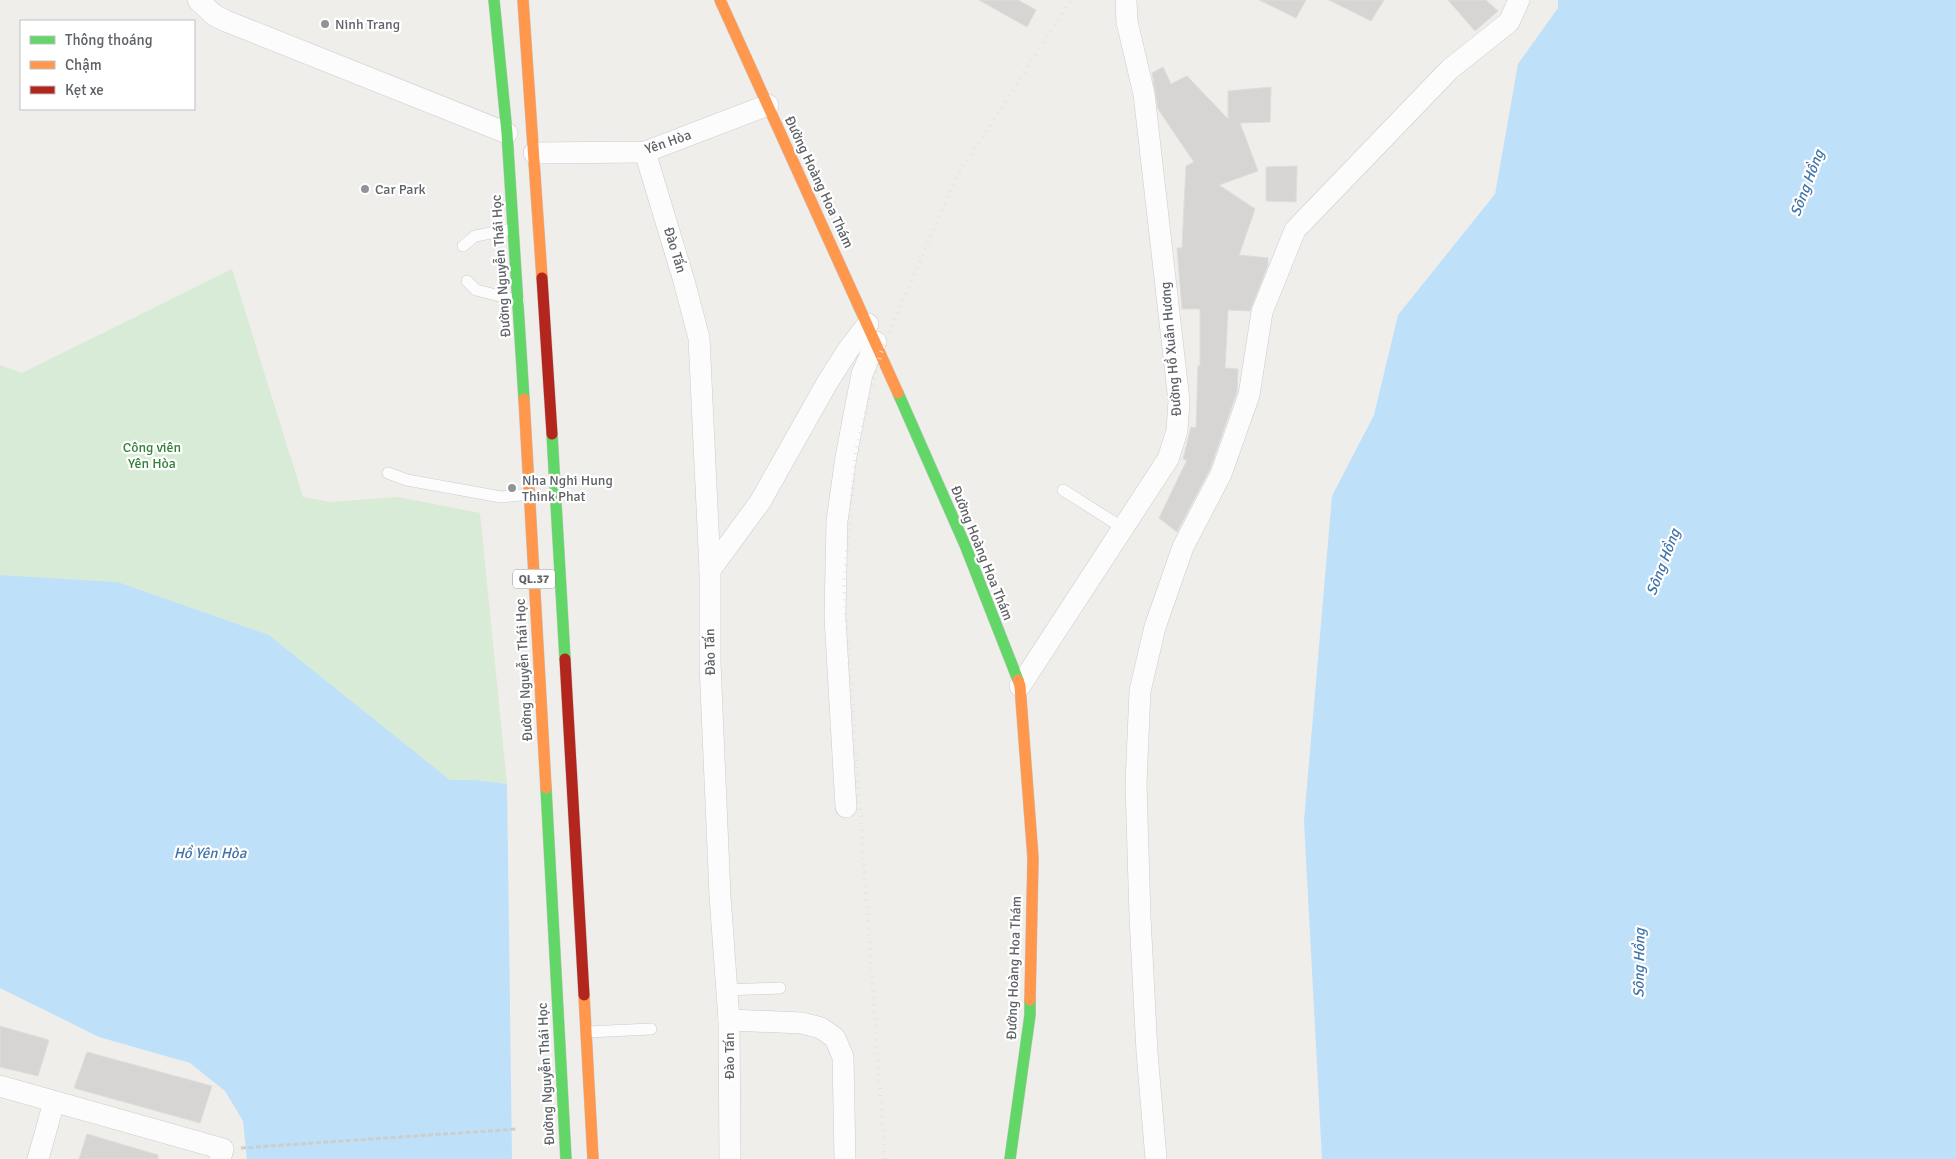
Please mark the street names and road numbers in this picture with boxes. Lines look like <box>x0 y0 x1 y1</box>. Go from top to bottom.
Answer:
street label: Đường Hoàng Hoa Thám <box>781 113 857 251</box>
street label: Yên Hòa <box>643 126 693 158</box>
street label: Đường Nguyễn Thái Học <box>488 194 514 338</box>
street label: Đào Tấn <box>660 225 690 275</box>
street label: Đường Hồ Xuân Hương <box>1157 281 1185 417</box>
street label: Đường Hoàng Hoa Thám <box>947 483 1017 623</box>
road number: QL.37 <box>513 570 555 588</box>
street label: Đường Nguyễn Thái Học <box>512 598 536 742</box>
street label: Đào Tấn <box>701 628 719 676</box>
street label: Đường Hoàng Hoa Thám <box>1003 896 1025 1040</box>
street label: Đường Nguyễn Thái Học <box>534 1002 558 1146</box>
street label: Đào Tấn <box>721 1032 738 1080</box>

